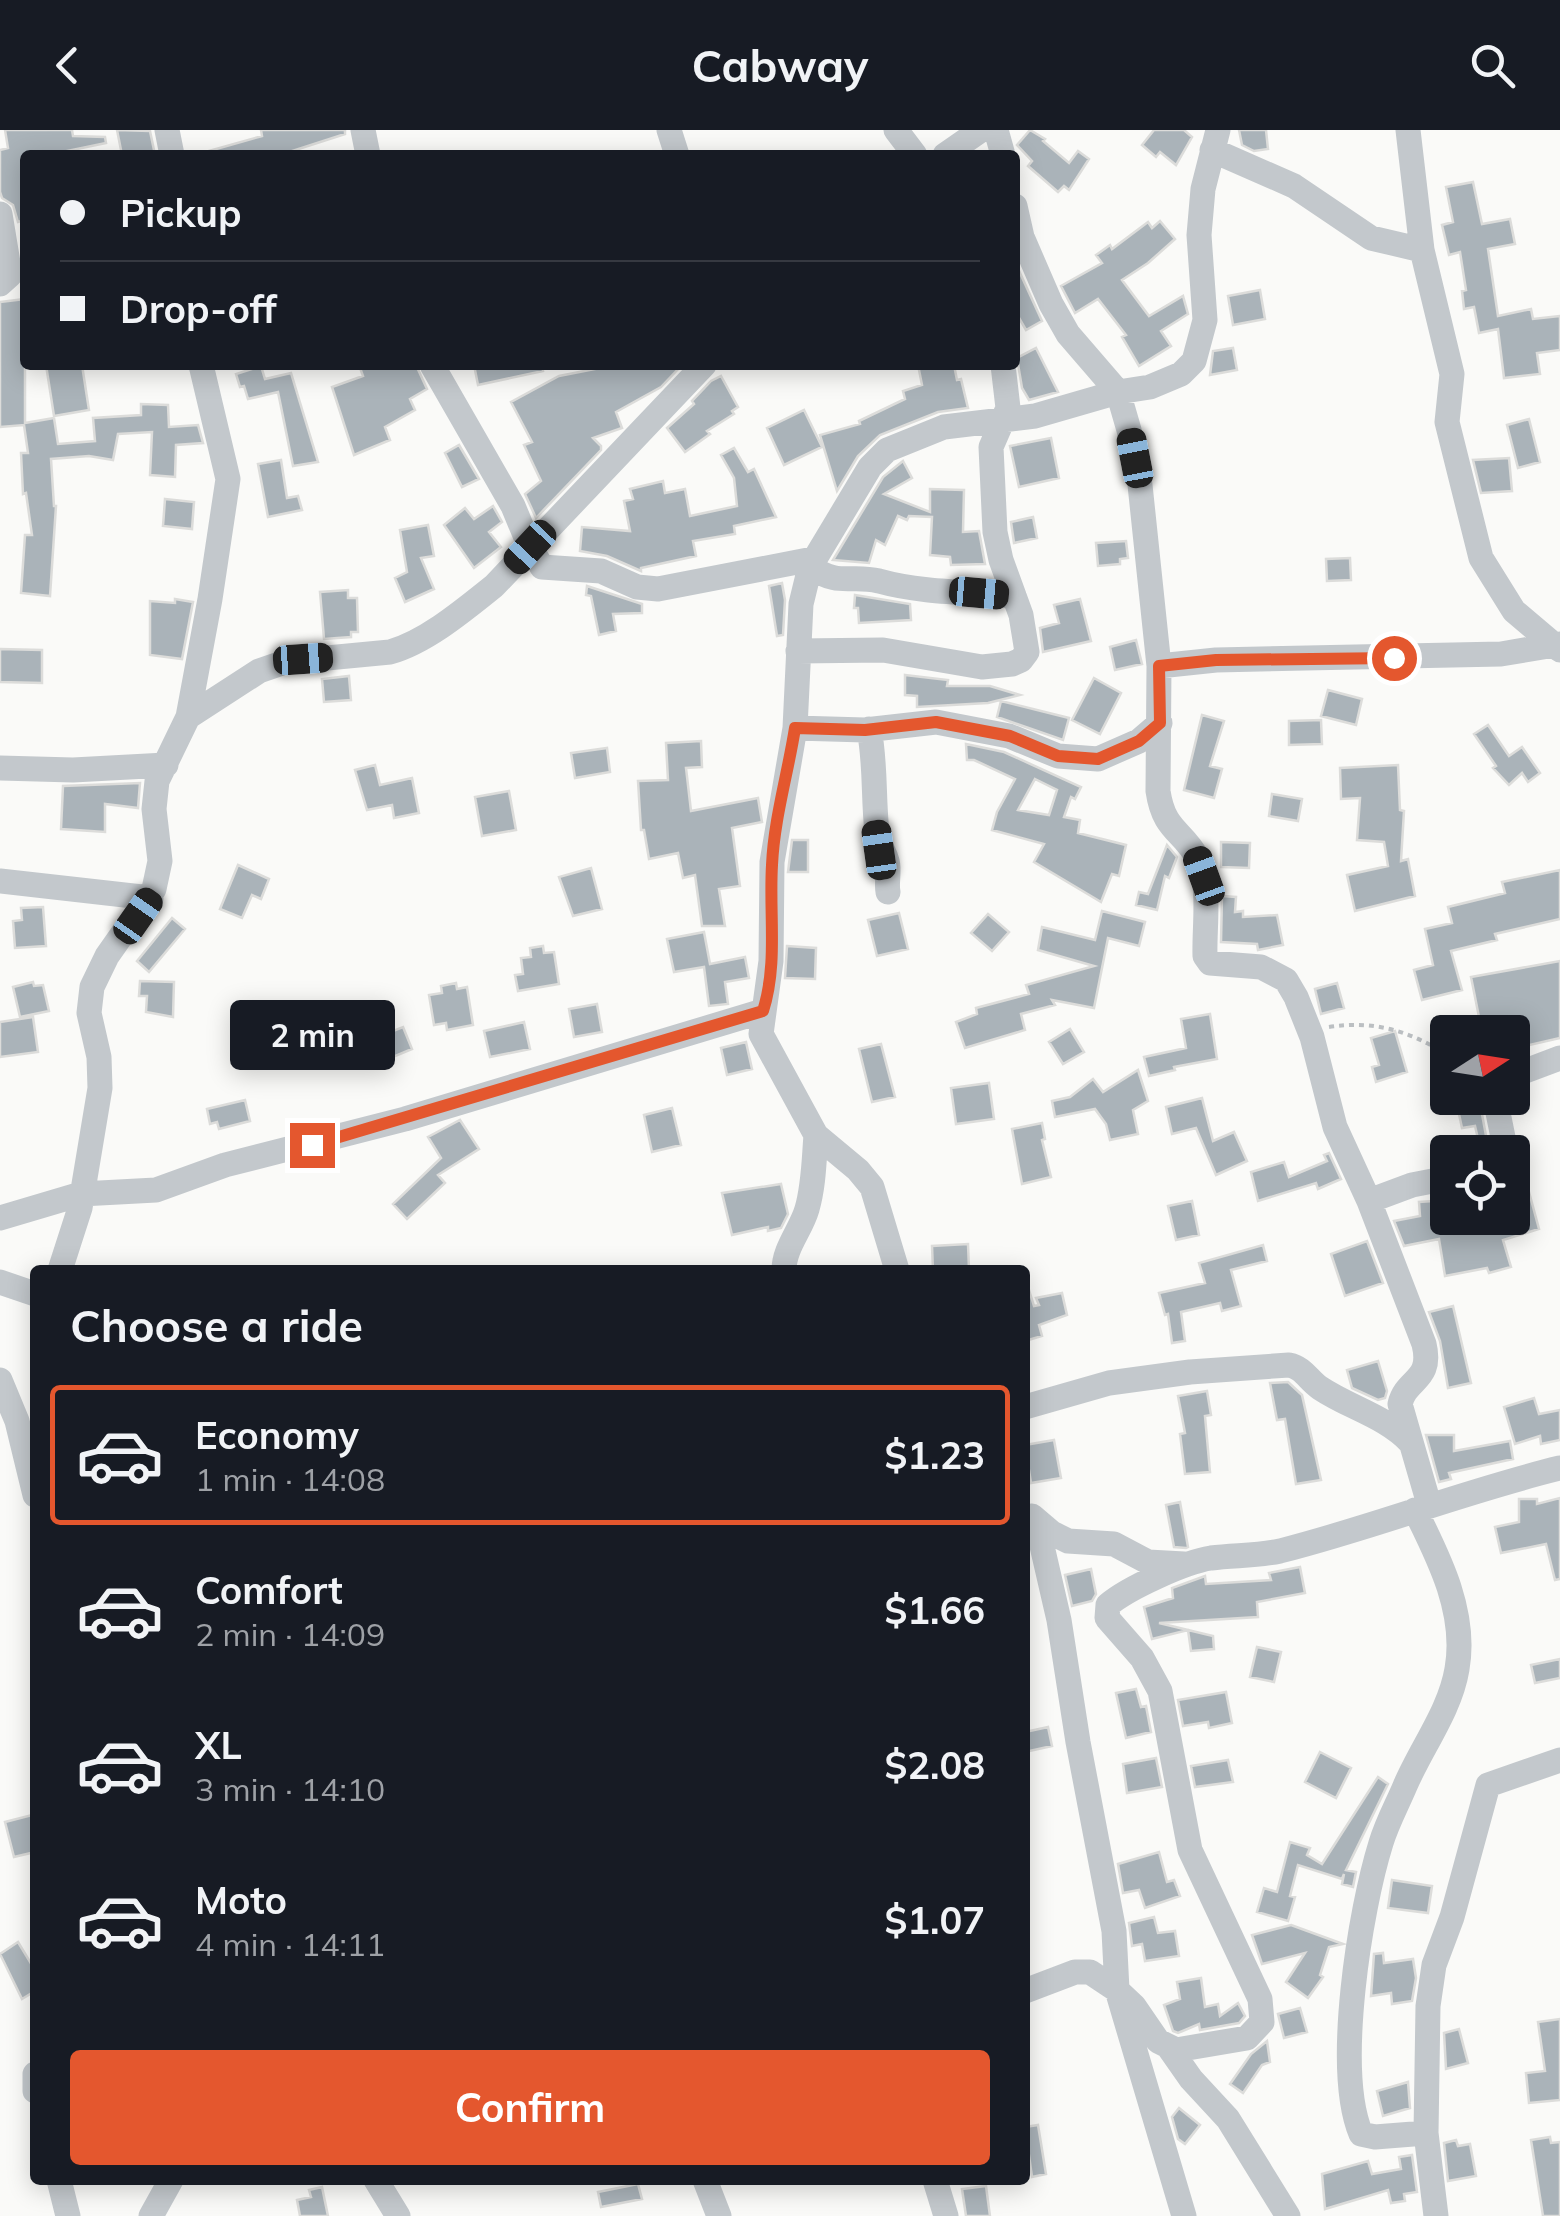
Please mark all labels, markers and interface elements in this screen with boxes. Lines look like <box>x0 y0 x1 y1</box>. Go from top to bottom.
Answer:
text: Cabway <box>692 37 868 93</box>
icon: back <box>40 38 95 93</box>
icon: search <box>1465 38 1520 93</box>
text: Pickup <box>120 189 242 237</box>
text: Drop-off <box>120 285 277 333</box>
car <box>1115 426 1155 490</box>
car <box>499 515 561 579</box>
car <box>948 575 1010 611</box>
route start <box>1372 636 1417 681</box>
car <box>272 642 334 676</box>
car <box>860 818 898 882</box>
car <box>1180 843 1228 909</box>
car <box>109 883 167 949</box>
callout: 2 min <box>230 1000 394 1070</box>
text: 2 min <box>270 1015 355 1055</box>
north arrow <box>1430 1015 1530 1115</box>
map controls <box>1430 1015 1530 1235</box>
route end <box>290 1123 335 1168</box>
button: locate <box>1430 1135 1530 1235</box>
text: Choose a ride <box>70 1297 363 1353</box>
icon: car <box>75 1410 165 1500</box>
text: Economy <box>195 1411 359 1459</box>
text: $1.23 <box>884 1431 985 1479</box>
text: 1 min · 14:08 <box>195 1459 385 1499</box>
icon: car <box>75 1565 165 1655</box>
text: Comfort <box>195 1566 343 1614</box>
text: $1.66 <box>884 1586 985 1634</box>
text: 2 min · 14:09 <box>195 1614 385 1654</box>
icon: car <box>75 1720 165 1810</box>
text: XL <box>195 1721 242 1769</box>
text: $2.08 <box>884 1741 985 1789</box>
text: 3 min · 14:10 <box>195 1769 385 1809</box>
icon: car <box>75 1875 165 1965</box>
text: Moto <box>195 1876 287 1924</box>
text: $1.07 <box>884 1896 985 1944</box>
text: 4 min · 14:11 <box>195 1924 385 1964</box>
button: Confirm <box>70 2050 990 2165</box>

